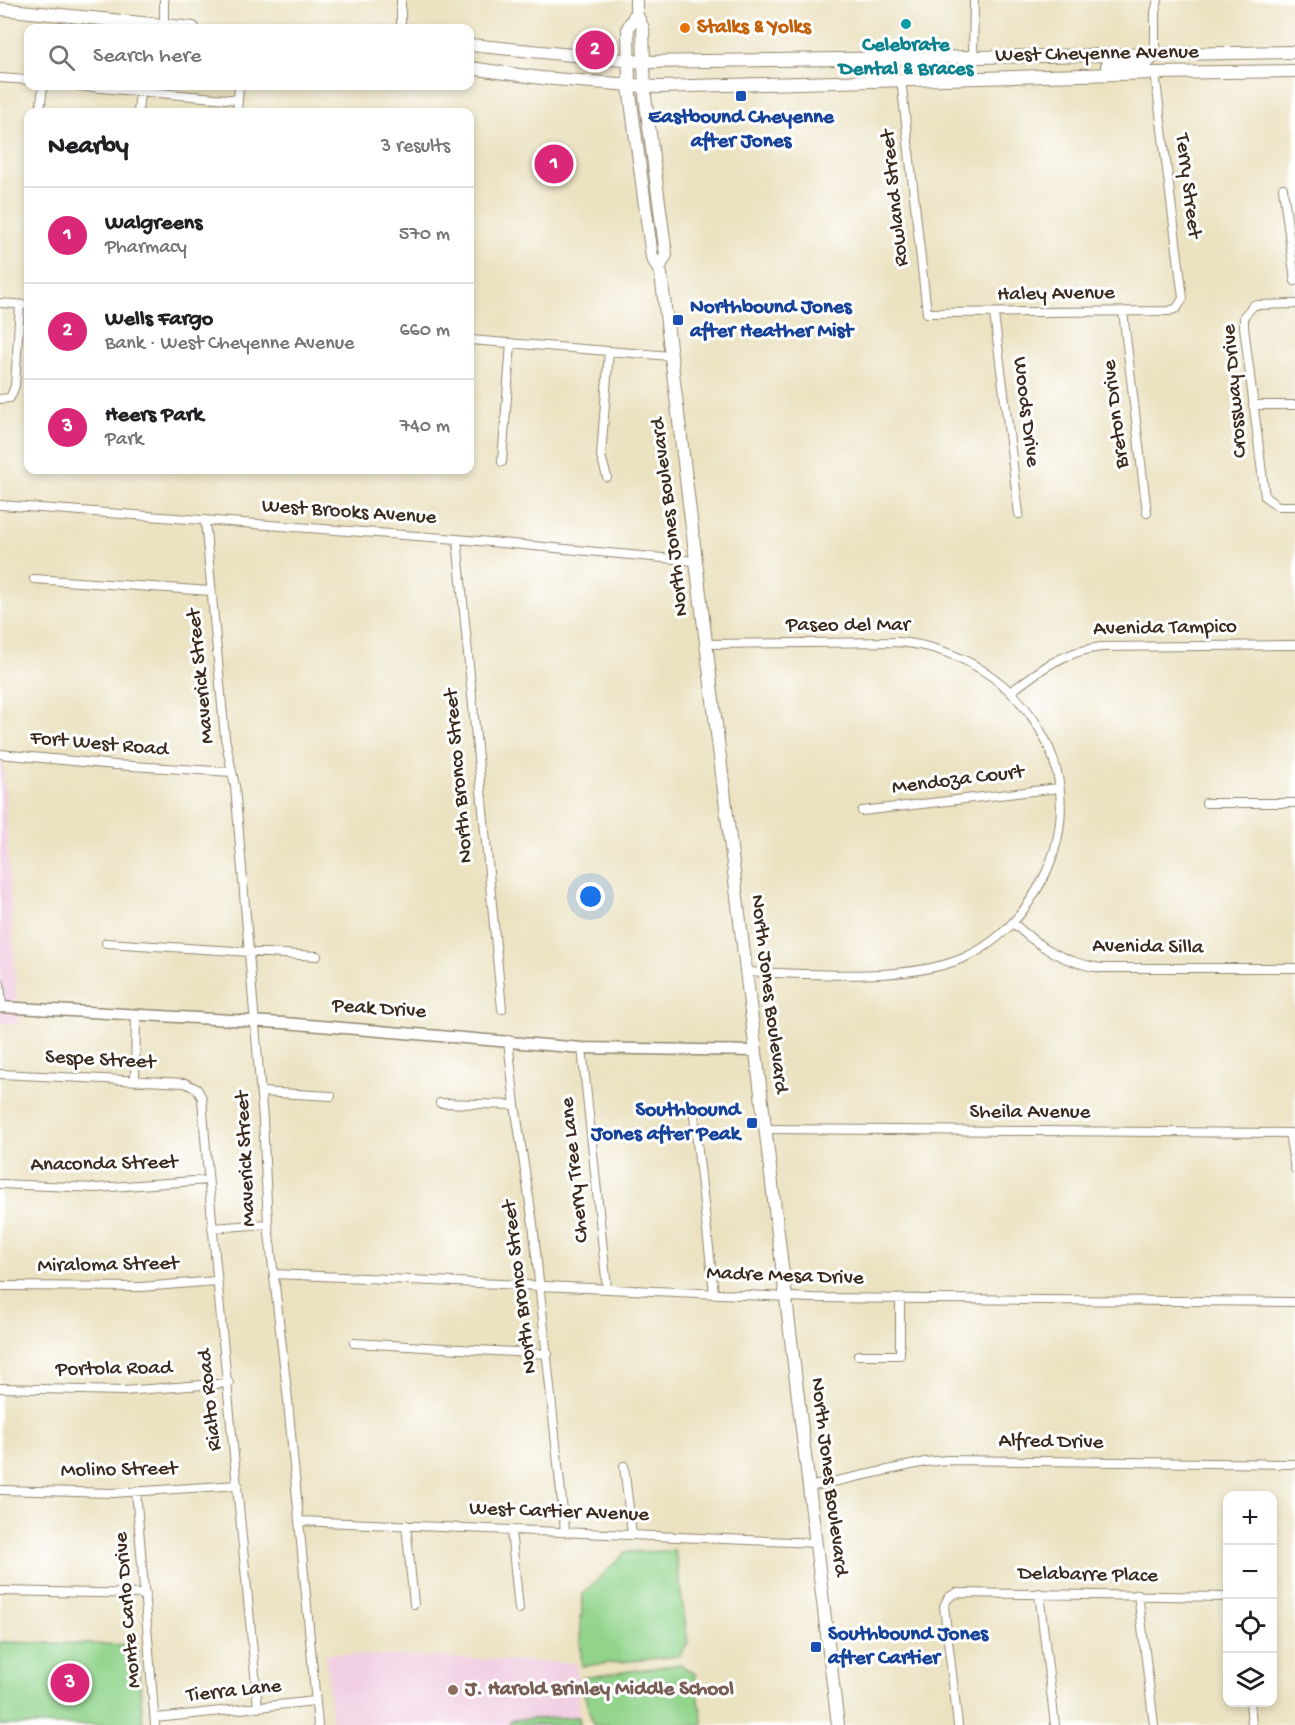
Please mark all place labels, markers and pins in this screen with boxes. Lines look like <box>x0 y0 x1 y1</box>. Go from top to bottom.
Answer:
place label: Stalks & Yolks <box>697 16 812 41</box>
marker: Celebrate Dental & Braces <box>899 17 913 31</box>
marker: Stalks & Yolks <box>678 21 692 35</box>
pin: 2 <box>576 28 614 72</box>
place label: Celebrate Dental & Braces <box>837 34 975 83</box>
marker: Eastbound Cheyenne after Jones <box>734 89 748 103</box>
place label: Eastbound Cheyenne after Jones <box>648 106 835 155</box>
pin: 1 <box>534 142 574 186</box>
place label: Northbound Jones after Heather Mist <box>689 296 855 345</box>
marker: Northbound Jones after Heather Mist <box>671 313 685 327</box>
place label: Southbound Jones after Peak <box>590 1099 743 1148</box>
marker: Southbound Jones after Peak <box>745 1116 759 1130</box>
place label: Southbound Jones after Cartier <box>827 1623 989 1672</box>
marker: Southbound Jones after Cartier <box>809 1640 823 1654</box>
pin: 3 <box>50 1660 90 1706</box>
place label: J. Harold Brinley Middle School <box>464 1678 734 1703</box>
marker: J. Harold Brinley Middle School <box>446 1683 460 1697</box>

